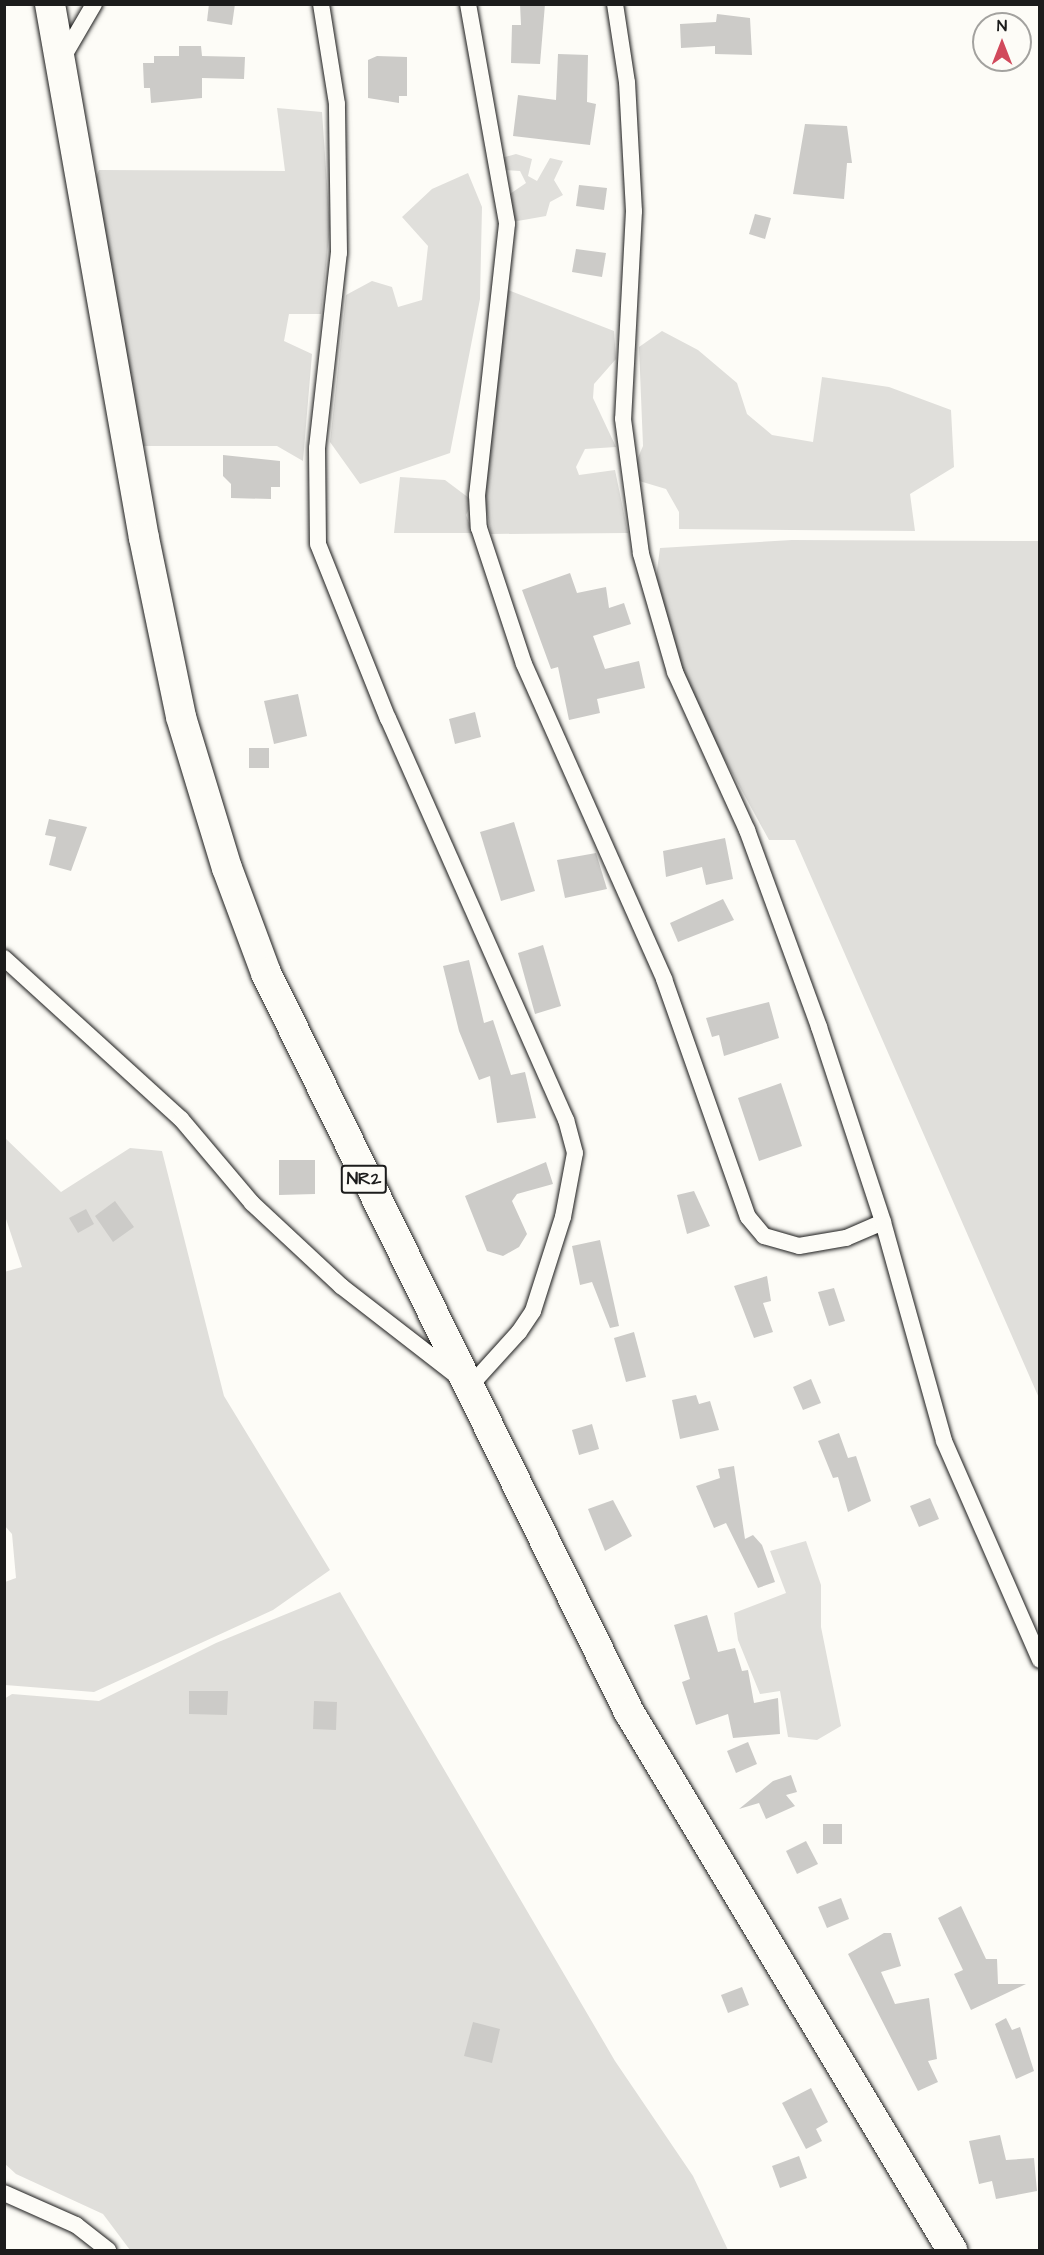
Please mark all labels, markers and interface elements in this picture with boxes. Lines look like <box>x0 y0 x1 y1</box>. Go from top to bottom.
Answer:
north arrow <box>972 12 1032 72</box>
text: N <box>997 15 1007 37</box>
road number: NR2 <box>340 1164 388 1194</box>

